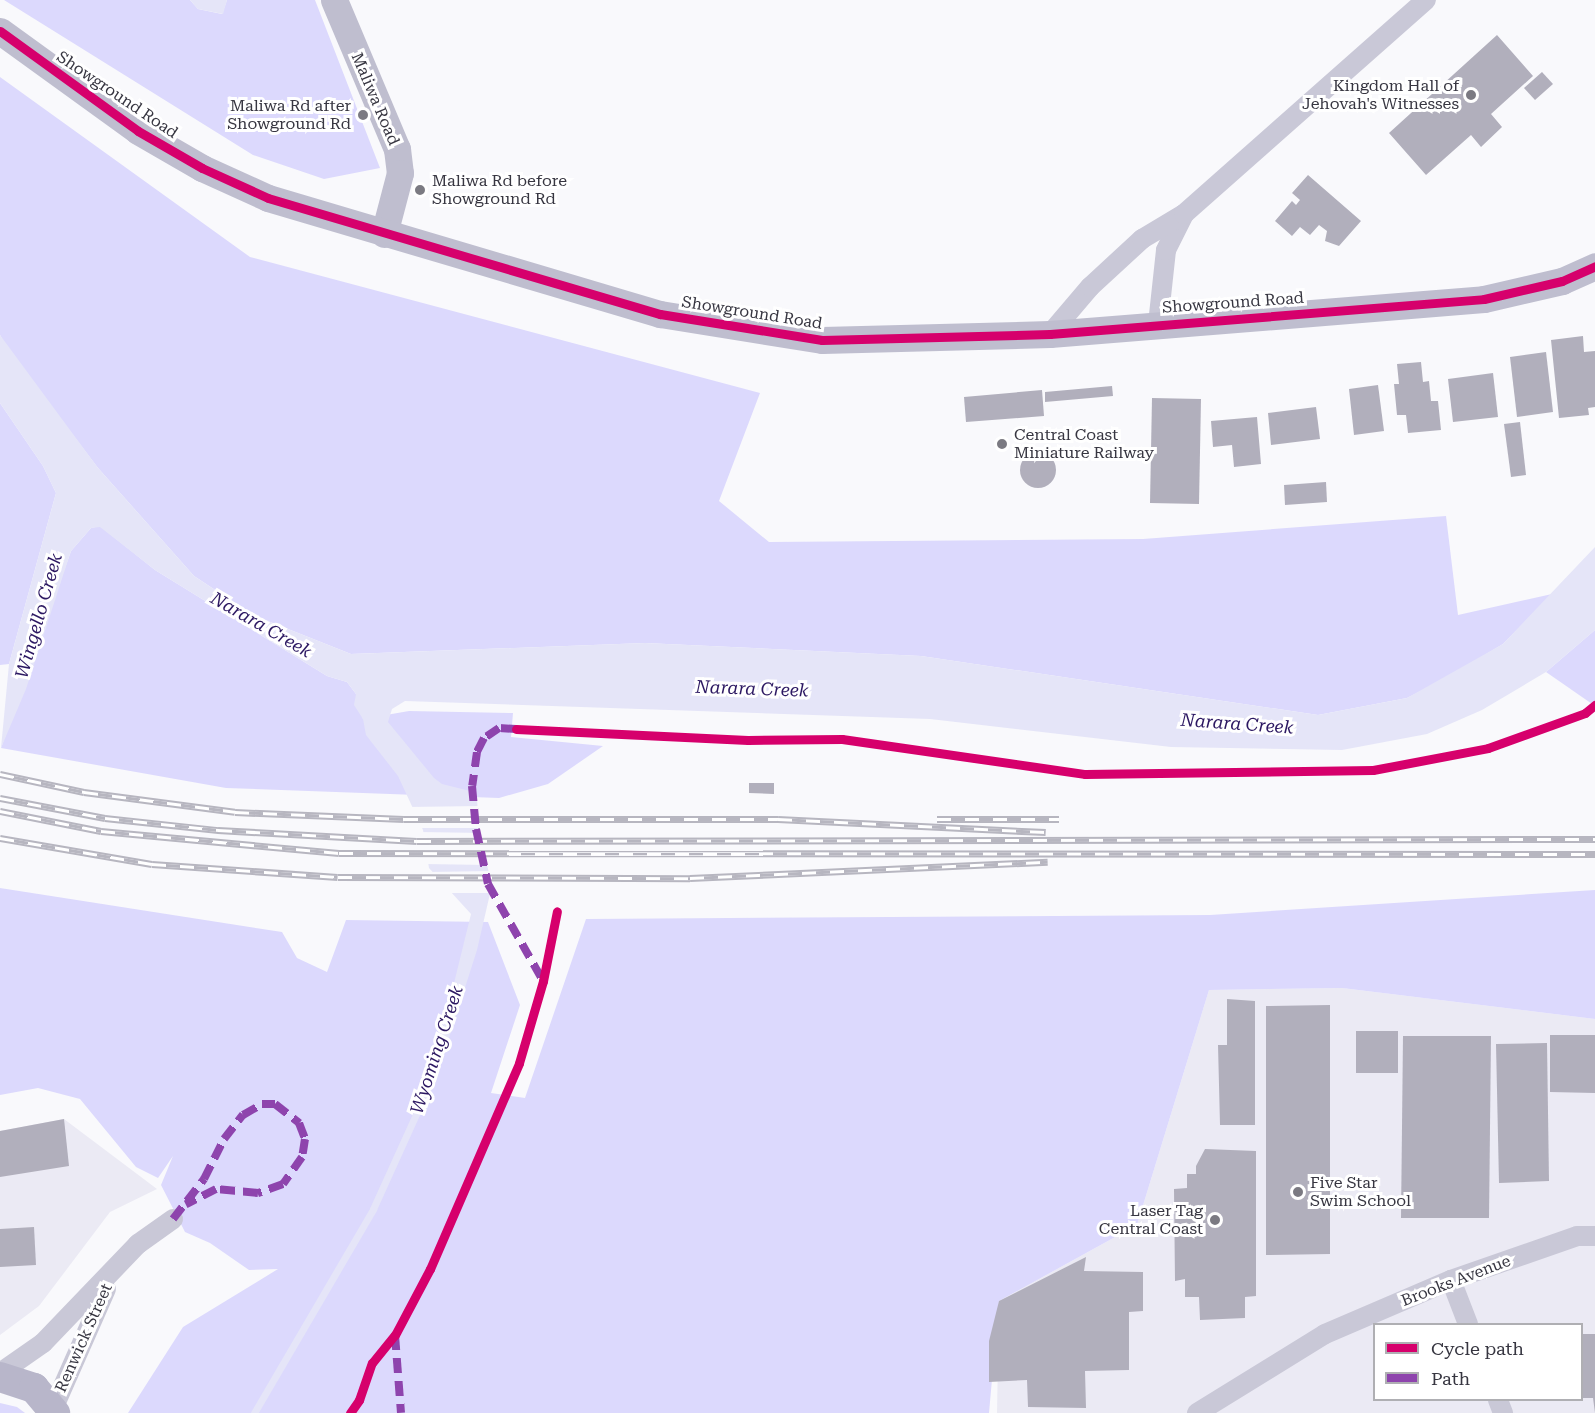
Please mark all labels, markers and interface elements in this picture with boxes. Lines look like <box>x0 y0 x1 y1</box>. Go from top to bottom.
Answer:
street label: Showground Road <box>53 47 181 143</box>
street label: Maliwa Road <box>347 50 403 148</box>
place label: Kingdom Hall of Jehovah's Witnesses <box>1302 76 1459 114</box>
marker: Kingdom Hall of Jehovah's Witnesses <box>1464 88 1478 102</box>
place label: Maliwa Rd after Showground Rd <box>227 96 351 134</box>
marker: Maliwa Rd after Showground Rd <box>356 108 370 122</box>
place label: Maliwa Rd before Showground Rd <box>432 171 567 209</box>
marker: Maliwa Rd before Showground Rd <box>413 183 427 197</box>
street label: Showground Road <box>1161 288 1305 318</box>
street label: Showground Road <box>680 292 824 334</box>
place label: Central Coast Miniature Railway <box>1014 425 1154 463</box>
marker: Central Coast Miniature Railway <box>995 437 1009 451</box>
water label: Wingello Creek <box>11 551 67 681</box>
water label: Narara Creek <box>207 587 315 663</box>
water label: Narara Creek <box>695 676 809 702</box>
water label: Narara Creek <box>1180 709 1294 739</box>
water label: Wyoming Creek <box>406 983 468 1117</box>
place label: Five Star Swim School <box>1310 1173 1411 1211</box>
marker: Five Star Swim School <box>1291 1185 1305 1199</box>
place label: Laser Tag Central Coast <box>1099 1201 1203 1239</box>
marker: Laser Tag Central Coast <box>1208 1213 1222 1227</box>
street label: Brooks Avenue <box>1399 1251 1513 1311</box>
street label: Renwick Street <box>51 1281 117 1395</box>
legend <box>1373 1323 1583 1401</box>
text: Cycle path <box>1431 1338 1524 1359</box>
text: Path <box>1431 1368 1470 1389</box>

